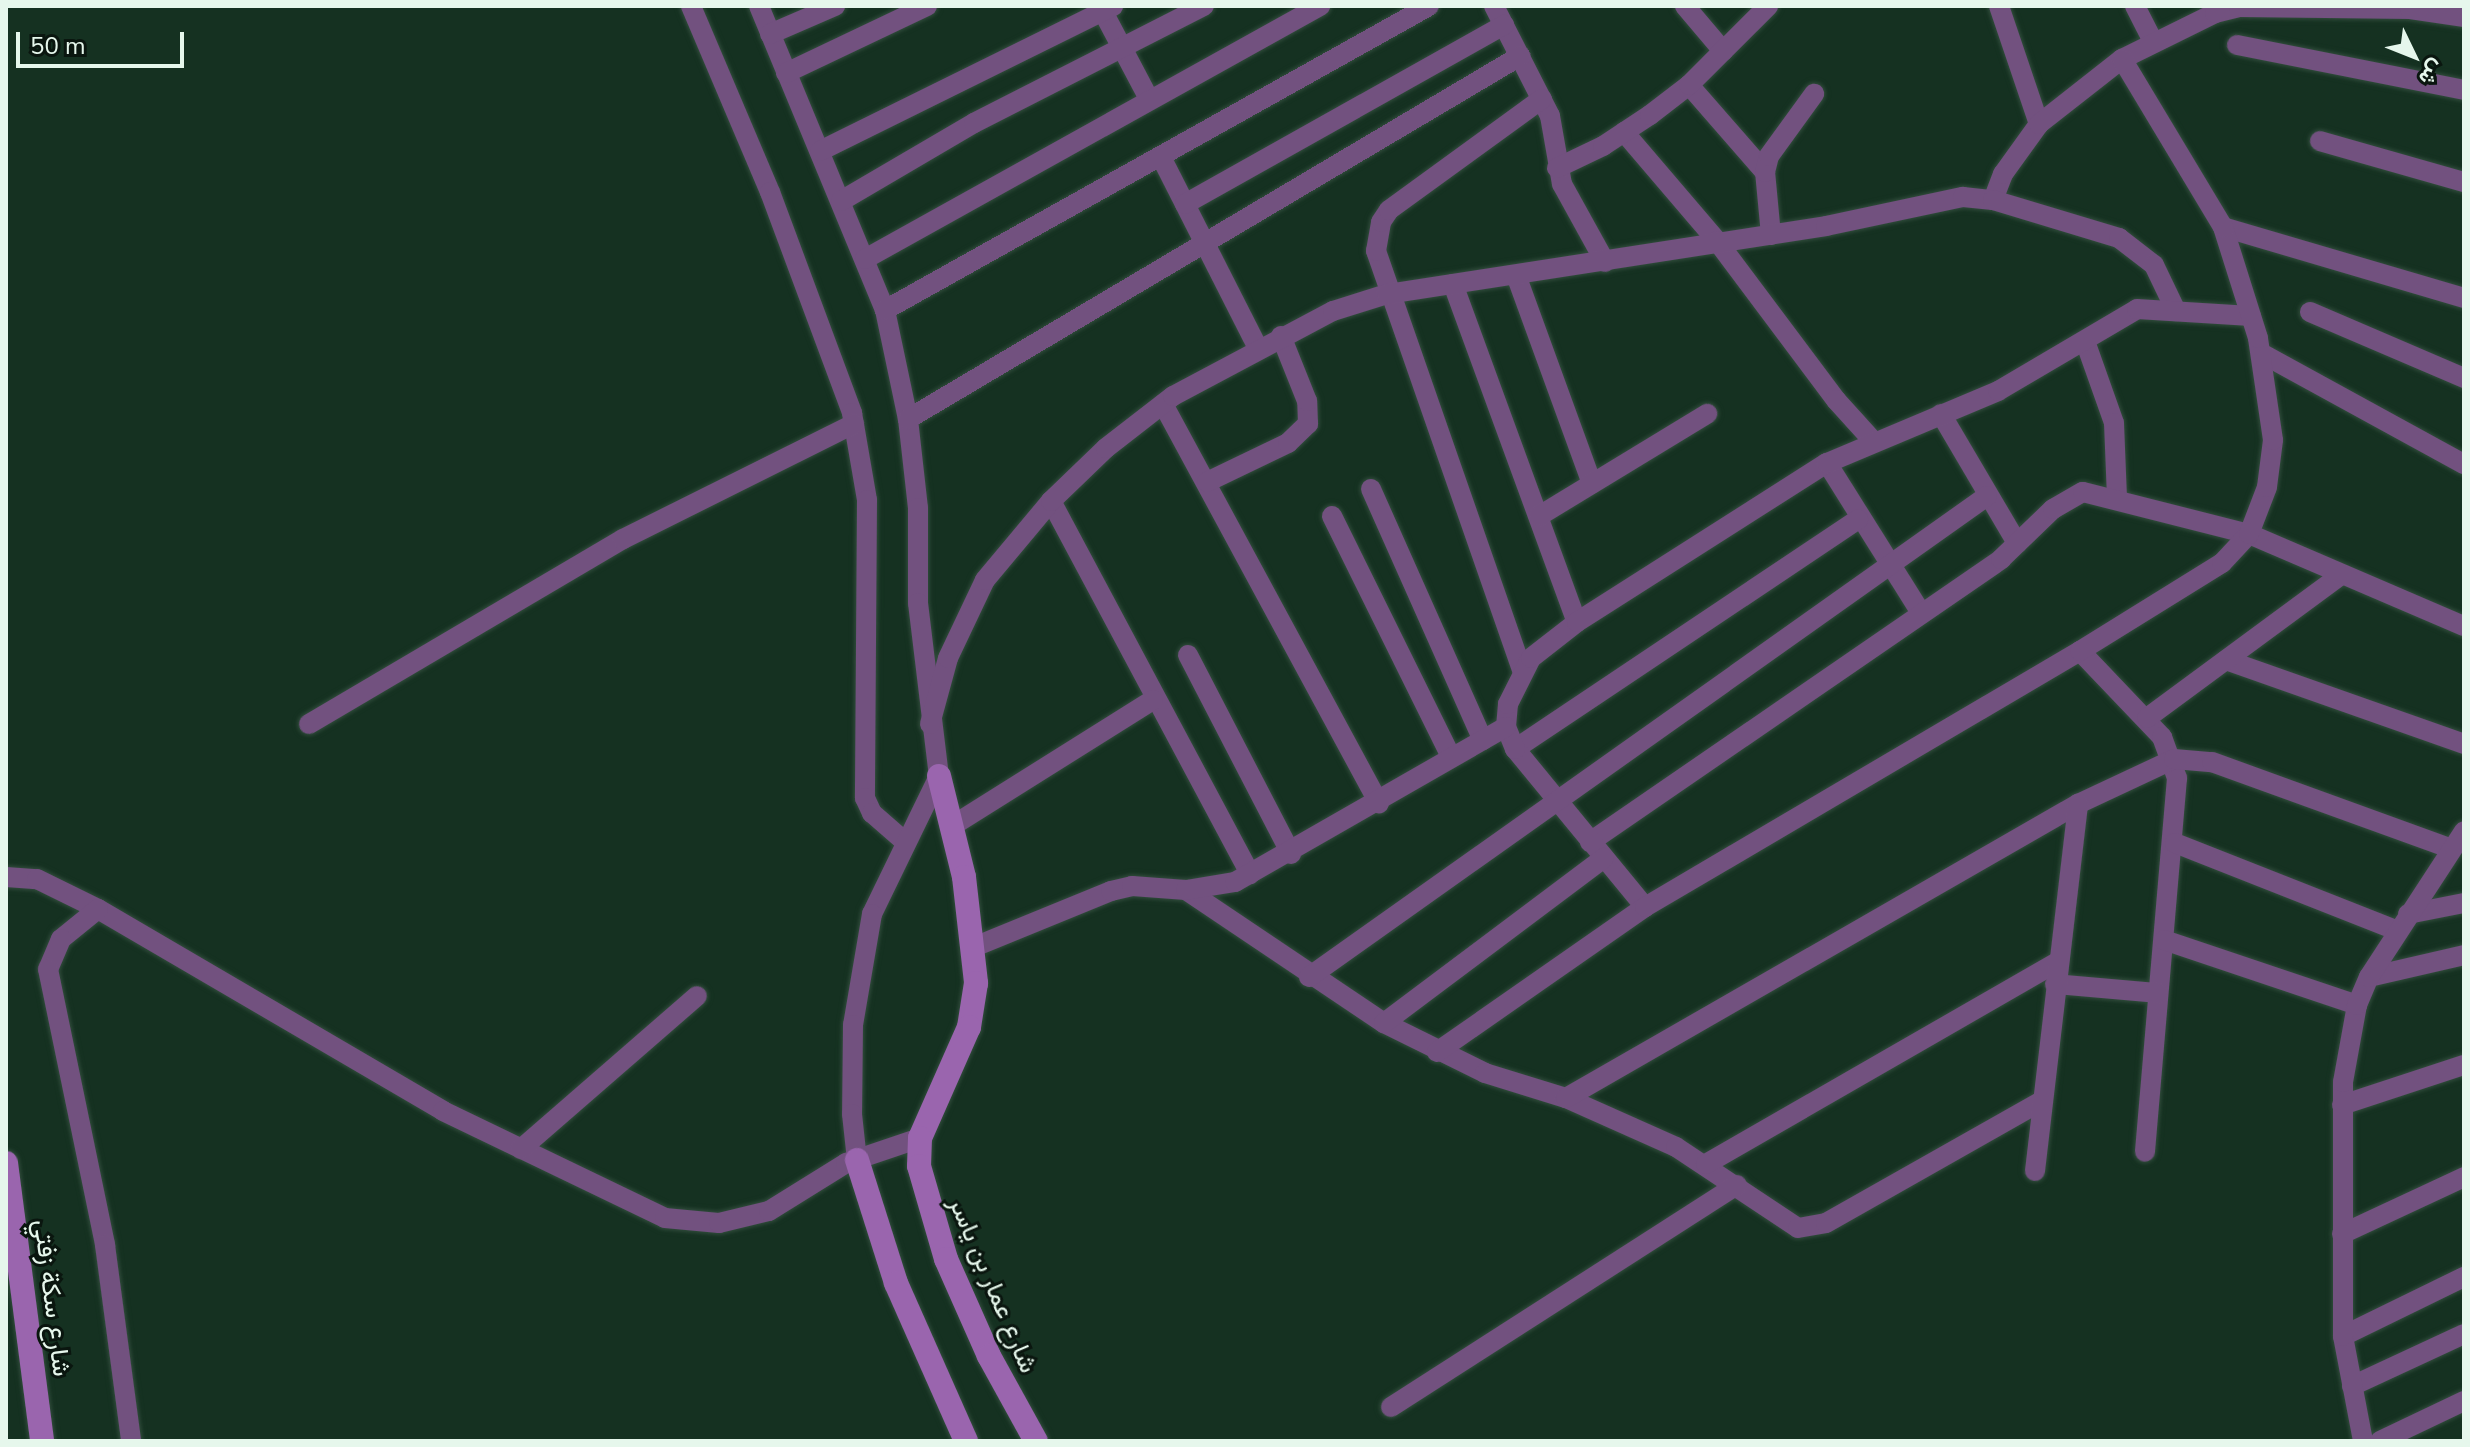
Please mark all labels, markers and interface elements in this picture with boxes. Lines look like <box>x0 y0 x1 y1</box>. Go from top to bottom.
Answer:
scale bar <box>20 16 188 66</box>
north arrow <box>2374 16 2454 96</box>
text: 50 m <box>30 30 86 62</box>
text: ش <box>2412 52 2452 92</box>
street label: شارع عمار بن ياسر <box>942 1192 1044 1378</box>
street label: شارع سكة زفتي <box>27 1218 77 1378</box>

